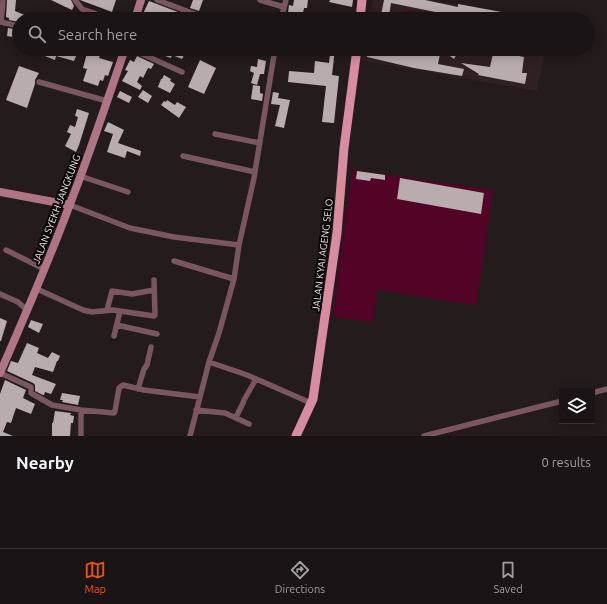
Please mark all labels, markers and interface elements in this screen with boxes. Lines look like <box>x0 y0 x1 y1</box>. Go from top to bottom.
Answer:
search box <box>12 12 595 56</box>
icon: search <box>26 23 48 45</box>
text: Search here <box>58 26 137 43</box>
street label: JALAN SYEKH JANGKUNG <box>30 153 82 266</box>
street label: JALAN KYAI AGENG SELO <box>310 198 335 312</box>
map controls <box>559 388 595 424</box>
button: layers <box>559 388 595 424</box>
text: Nearby <box>16 453 74 472</box>
text: 0 results <box>541 455 591 469</box>
tab: Map <box>84 559 106 595</box>
tab: Directions <box>275 559 325 595</box>
tab: Saved <box>493 559 523 595</box>

